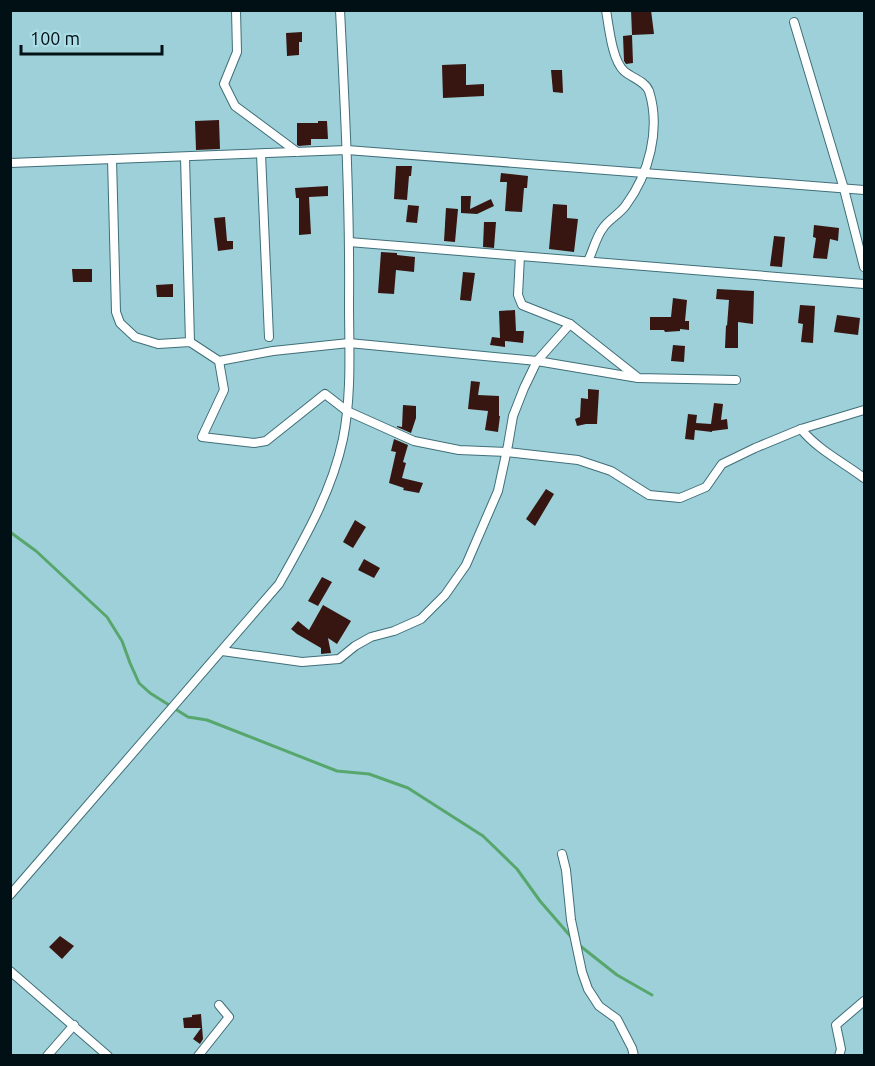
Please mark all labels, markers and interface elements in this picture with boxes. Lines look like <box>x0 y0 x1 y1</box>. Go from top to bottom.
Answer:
scale bar <box>21 18 162 56</box>
text: 100 m <box>30 28 80 48</box>

